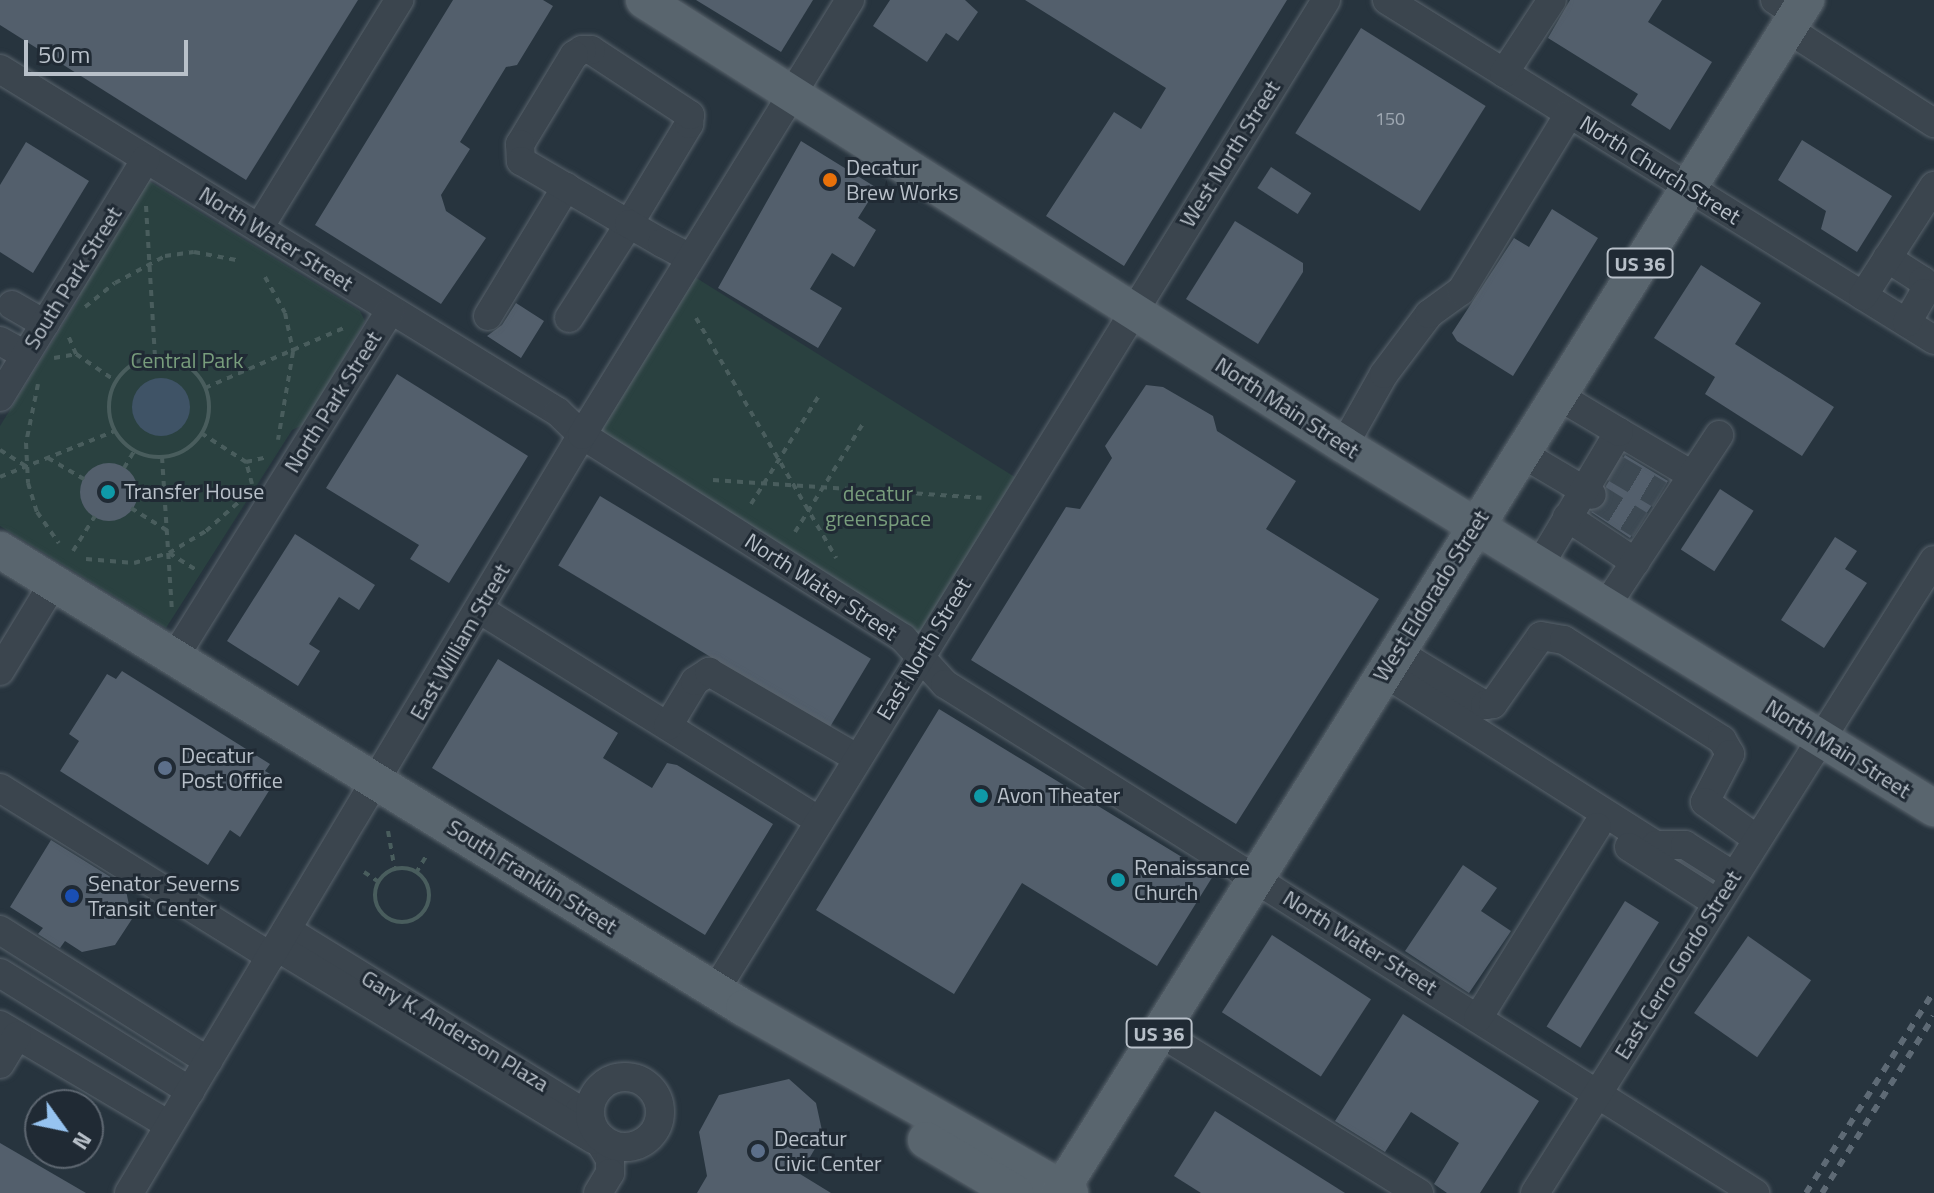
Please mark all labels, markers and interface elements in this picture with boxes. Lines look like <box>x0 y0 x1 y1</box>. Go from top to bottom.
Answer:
scale bar <box>28 24 192 74</box>
text: 50 m <box>38 36 90 72</box>
street label: West North Street <box>1174 76 1286 232</box>
house number: 150 <box>1375 108 1405 130</box>
street label: North Church Street <box>1575 110 1745 230</box>
place label: Decatur Brew Works <box>846 154 959 206</box>
marker: Decatur Brew Works <box>821 171 839 189</box>
street label: North Water Street <box>194 181 358 297</box>
street label: South Park Street <box>19 202 127 354</box>
road number: US 36 <box>1606 247 1674 279</box>
street label: North Park Street <box>279 326 387 478</box>
park label: Central Park <box>131 348 243 374</box>
street label: North Main Street <box>1210 352 1364 464</box>
place label: Transfer House <box>124 479 264 505</box>
park label: decatur greenspace <box>825 480 931 532</box>
marker: Transfer House <box>99 483 117 501</box>
street label: West Eldorado Street <box>1368 506 1494 686</box>
street label: North Water Street <box>740 528 902 646</box>
street label: East William Street <box>405 559 515 725</box>
street label: East North Street <box>871 573 977 725</box>
street label: North Main Street <box>1761 694 1915 804</box>
place label: Decatur Post Office <box>181 742 283 794</box>
marker: Decatur Post Office <box>156 759 174 777</box>
place label: Avon Theater <box>997 783 1120 809</box>
marker: Avon Theater <box>972 787 990 805</box>
street label: South Franklin Street <box>442 814 622 940</box>
place label: Renaissance Church <box>1134 854 1250 906</box>
street label: East Cerro Gordo Street <box>1609 866 1747 1064</box>
place label: Senator Severns Transit Center <box>88 870 240 922</box>
marker: Renaissance Church <box>1109 871 1127 889</box>
street label: North Water Street <box>1278 885 1442 1001</box>
marker: Senator Severns Transit Center <box>63 887 81 905</box>
street label: Gary K. Anderson Plaza <box>357 965 553 1097</box>
road number: US 36 <box>1125 1017 1193 1049</box>
north arrow <box>24 1089 104 1169</box>
text: N <box>64 1125 101 1157</box>
place label: Decatur Civic Center <box>774 1125 882 1176</box>
marker: Decatur Civic Center <box>749 1142 767 1160</box>

